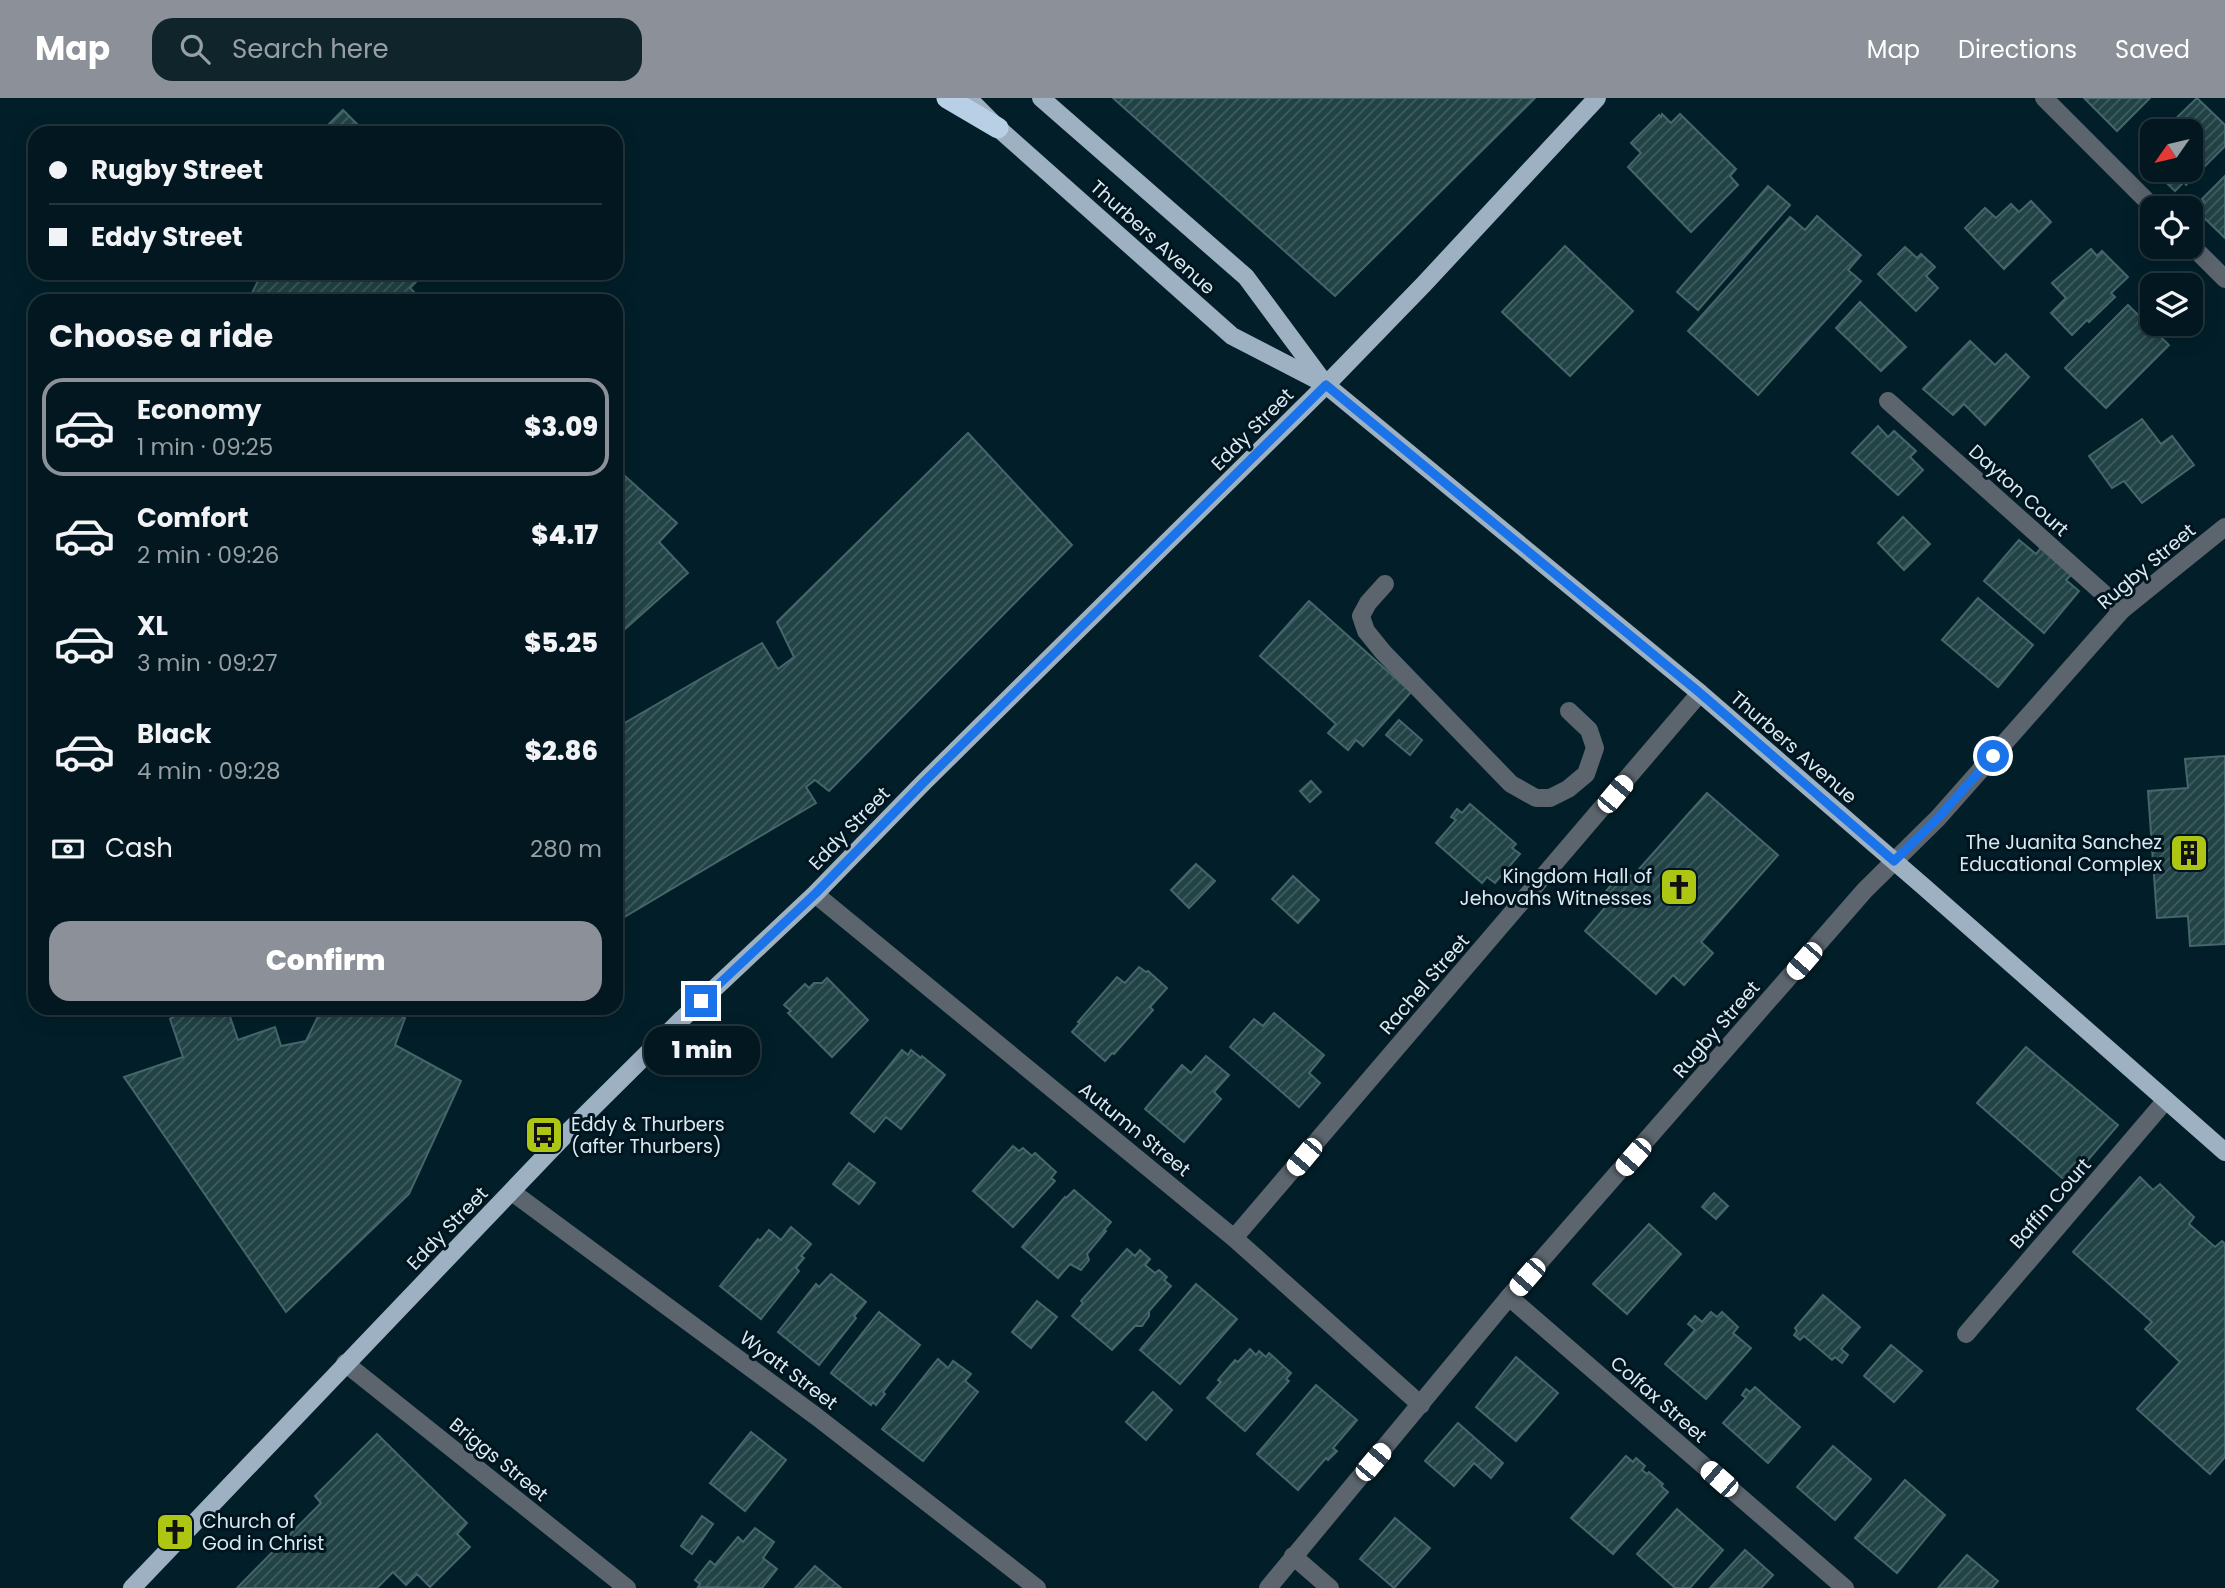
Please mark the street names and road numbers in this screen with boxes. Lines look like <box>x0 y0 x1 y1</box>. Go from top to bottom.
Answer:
street label: Thurbers Avenue <box>1084 174 1221 301</box>
street label: Eddy Street <box>1205 382 1300 477</box>
street label: Dayton Court <box>1963 438 2075 543</box>
street label: Rugby Street <box>2091 517 2201 616</box>
street label: Thurbers Avenue <box>1725 685 1863 810</box>
street label: Eddy Street <box>803 780 896 876</box>
street label: Rachel Street <box>1373 928 1476 1040</box>
street label: Rugby Street <box>1667 975 1766 1084</box>
street label: Autumn Street <box>1073 1076 1196 1183</box>
street label: Baffin Court <box>2003 1152 2097 1254</box>
street label: Eddy Street <box>401 1180 494 1276</box>
street label: Wyatt Street <box>734 1325 843 1416</box>
street label: Colfax Street <box>1604 1350 1713 1449</box>
street label: Briggs Street <box>444 1411 554 1508</box>

